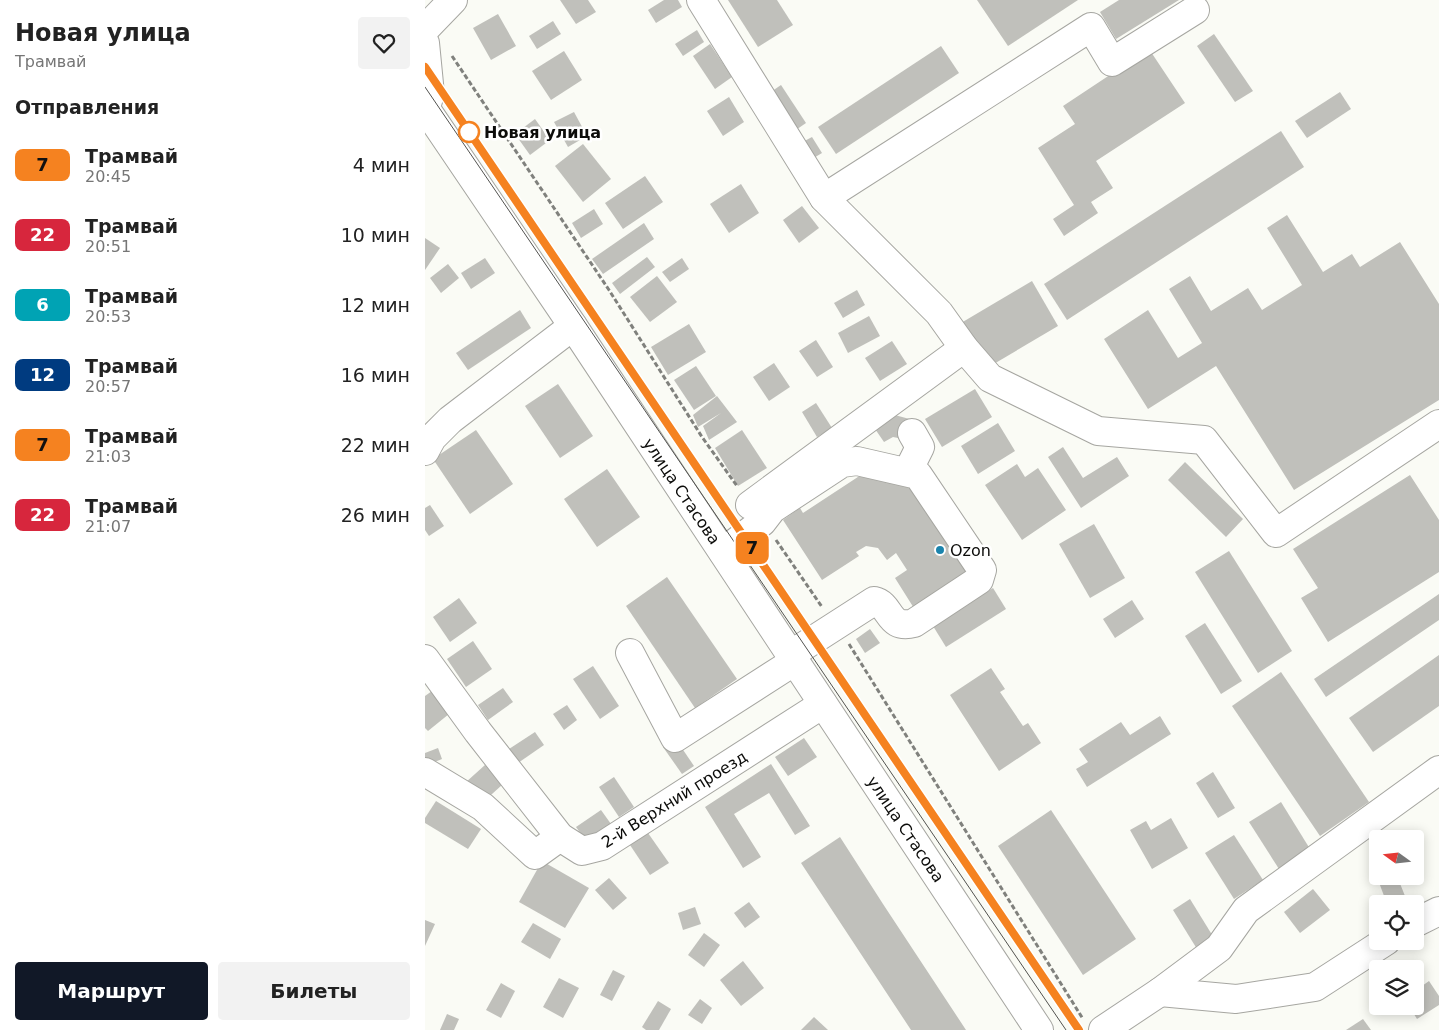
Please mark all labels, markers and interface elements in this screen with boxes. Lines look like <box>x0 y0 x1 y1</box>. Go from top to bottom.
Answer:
button: heart <box>358 17 410 69</box>
text: Новая улица <box>15 19 191 47</box>
text: Трамвай <box>15 52 86 71</box>
text: Отправления <box>15 96 159 118</box>
marker: Новая улица <box>458 121 480 143</box>
place label: Новая улица <box>484 123 601 142</box>
text: Трамвай <box>85 145 178 167</box>
text: 7 <box>36 154 49 175</box>
text: 4 мин <box>353 154 410 176</box>
text: 20:45 <box>85 167 131 186</box>
text: Трамвай <box>85 215 178 237</box>
text: 22 <box>30 224 55 245</box>
text: 10 мин <box>341 224 410 246</box>
text: 20:51 <box>85 237 131 256</box>
text: Трамвай <box>85 285 178 307</box>
text: 6 <box>36 294 49 315</box>
text: 12 мин <box>341 294 410 316</box>
text: 20:53 <box>85 307 131 326</box>
text: Трамвай <box>85 355 178 377</box>
text: 12 <box>30 364 55 385</box>
text: 16 мин <box>341 364 410 386</box>
text: 20:57 <box>85 377 131 396</box>
text: Трамвай <box>85 425 178 447</box>
text: 7 <box>36 434 49 455</box>
text: 22 мин <box>341 434 410 456</box>
street label: улица Стасова <box>639 435 724 548</box>
text: 21:03 <box>85 447 131 466</box>
text: Трамвай <box>85 495 178 517</box>
text: 22 <box>30 504 55 525</box>
text: 26 мин <box>341 504 410 526</box>
text: 21:07 <box>85 517 131 536</box>
line badge: 7 <box>736 532 768 564</box>
text: 7 <box>746 537 758 558</box>
place label: Ozon <box>950 541 991 560</box>
marker: Ozon <box>934 544 946 556</box>
street label: 2-й Верхний проезд <box>598 747 751 852</box>
street label: улица Стасова <box>863 773 948 886</box>
north arrow <box>1369 830 1424 885</box>
map controls <box>1369 830 1424 1015</box>
button: locate <box>1369 895 1424 950</box>
button: layers <box>1369 960 1424 1015</box>
button: Маршрут <box>15 962 208 1020</box>
button: Билеты <box>218 962 410 1020</box>

